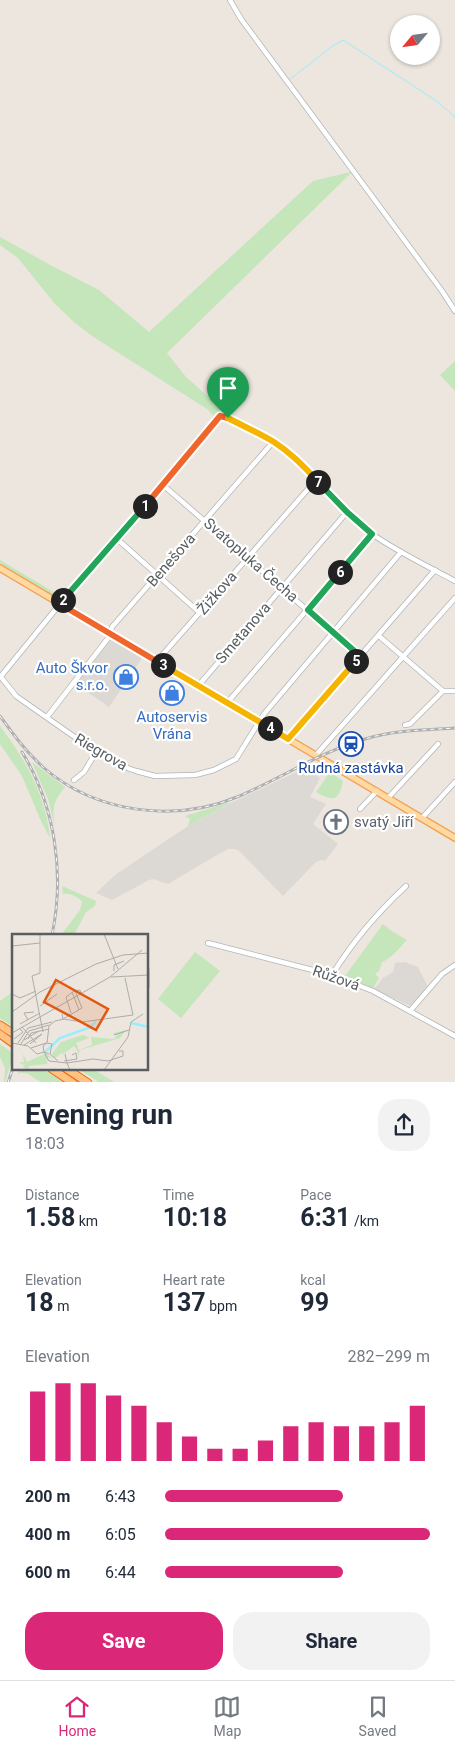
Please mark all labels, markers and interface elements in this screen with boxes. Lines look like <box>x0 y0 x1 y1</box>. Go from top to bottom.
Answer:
north arrow <box>390 15 440 65</box>
map controls <box>390 15 440 65</box>
pin <box>207 367 249 418</box>
icon: arrive <box>214 374 242 402</box>
pin: 7 <box>306 470 330 494</box>
text: 7 <box>314 474 323 490</box>
pin: 1 <box>132 494 158 518</box>
text: 1 <box>141 498 150 514</box>
street label: Svatopluka Čecha <box>200 514 302 606</box>
street label: Benešova <box>143 530 199 590</box>
pin: 6 <box>328 560 352 584</box>
text: 6 <box>336 564 345 580</box>
street label: Žižkova <box>193 568 241 618</box>
pin: 2 <box>50 588 76 612</box>
text: 2 <box>59 592 68 608</box>
street label: Smetanova <box>212 599 274 667</box>
pin: 5 <box>344 648 368 674</box>
pin: 3 <box>150 652 176 678</box>
text: 5 <box>352 653 361 669</box>
text: 3 <box>159 657 168 673</box>
place label: Auto Škvor s.r.o. <box>36 659 108 694</box>
shop icon: Auto Škvor s.r.o. <box>113 664 139 690</box>
shop icon: Autoservis Vrána <box>159 680 185 706</box>
place label: Autoservis Vrána <box>137 708 207 743</box>
pin: 4 <box>258 716 282 740</box>
text: 4 <box>266 720 275 736</box>
street label: Riegrova <box>71 730 131 774</box>
station icon: Rudná zastávka <box>338 731 364 757</box>
place label: Rudná zastávka <box>298 759 404 777</box>
church icon: svatý Jiří <box>323 809 349 835</box>
place label: svatý Jiří <box>354 813 415 831</box>
inset map <box>12 934 149 1070</box>
street label: Růžová <box>310 962 362 994</box>
text: Evening run <box>25 1098 173 1131</box>
button: share <box>378 1099 430 1151</box>
text: 18:03 <box>25 1134 65 1153</box>
text: Distance <box>25 1187 80 1203</box>
text: Time <box>163 1187 194 1203</box>
text: Pace <box>300 1187 331 1203</box>
text: 1.58 <box>25 1203 75 1232</box>
text: 10:18 <box>163 1203 227 1232</box>
text: 6:31 <box>300 1203 350 1232</box>
text: km <box>75 1213 98 1229</box>
text: /km <box>350 1213 379 1229</box>
text: Elevation <box>25 1272 82 1288</box>
text: Heart rate <box>163 1272 225 1288</box>
text: kcal <box>300 1272 326 1288</box>
text: 18 <box>25 1288 54 1317</box>
text: 137 <box>163 1288 206 1317</box>
text: 99 <box>300 1288 329 1317</box>
text: m <box>54 1298 69 1314</box>
text: bpm <box>206 1298 237 1314</box>
text: Elevation <box>25 1347 90 1366</box>
text: 282–299 m <box>348 1347 430 1366</box>
text: 200 m <box>25 1487 70 1506</box>
text: 6:43 <box>105 1487 136 1506</box>
text: 400 m <box>25 1525 70 1544</box>
text: 6:05 <box>105 1525 136 1544</box>
text: 600 m <box>25 1563 70 1582</box>
text: 6:44 <box>105 1563 136 1582</box>
button: Save <box>25 1612 223 1670</box>
button: Share <box>233 1612 430 1670</box>
tab: Home <box>59 1693 96 1739</box>
tab: Map <box>213 1693 241 1739</box>
tab: Saved <box>359 1693 396 1739</box>

